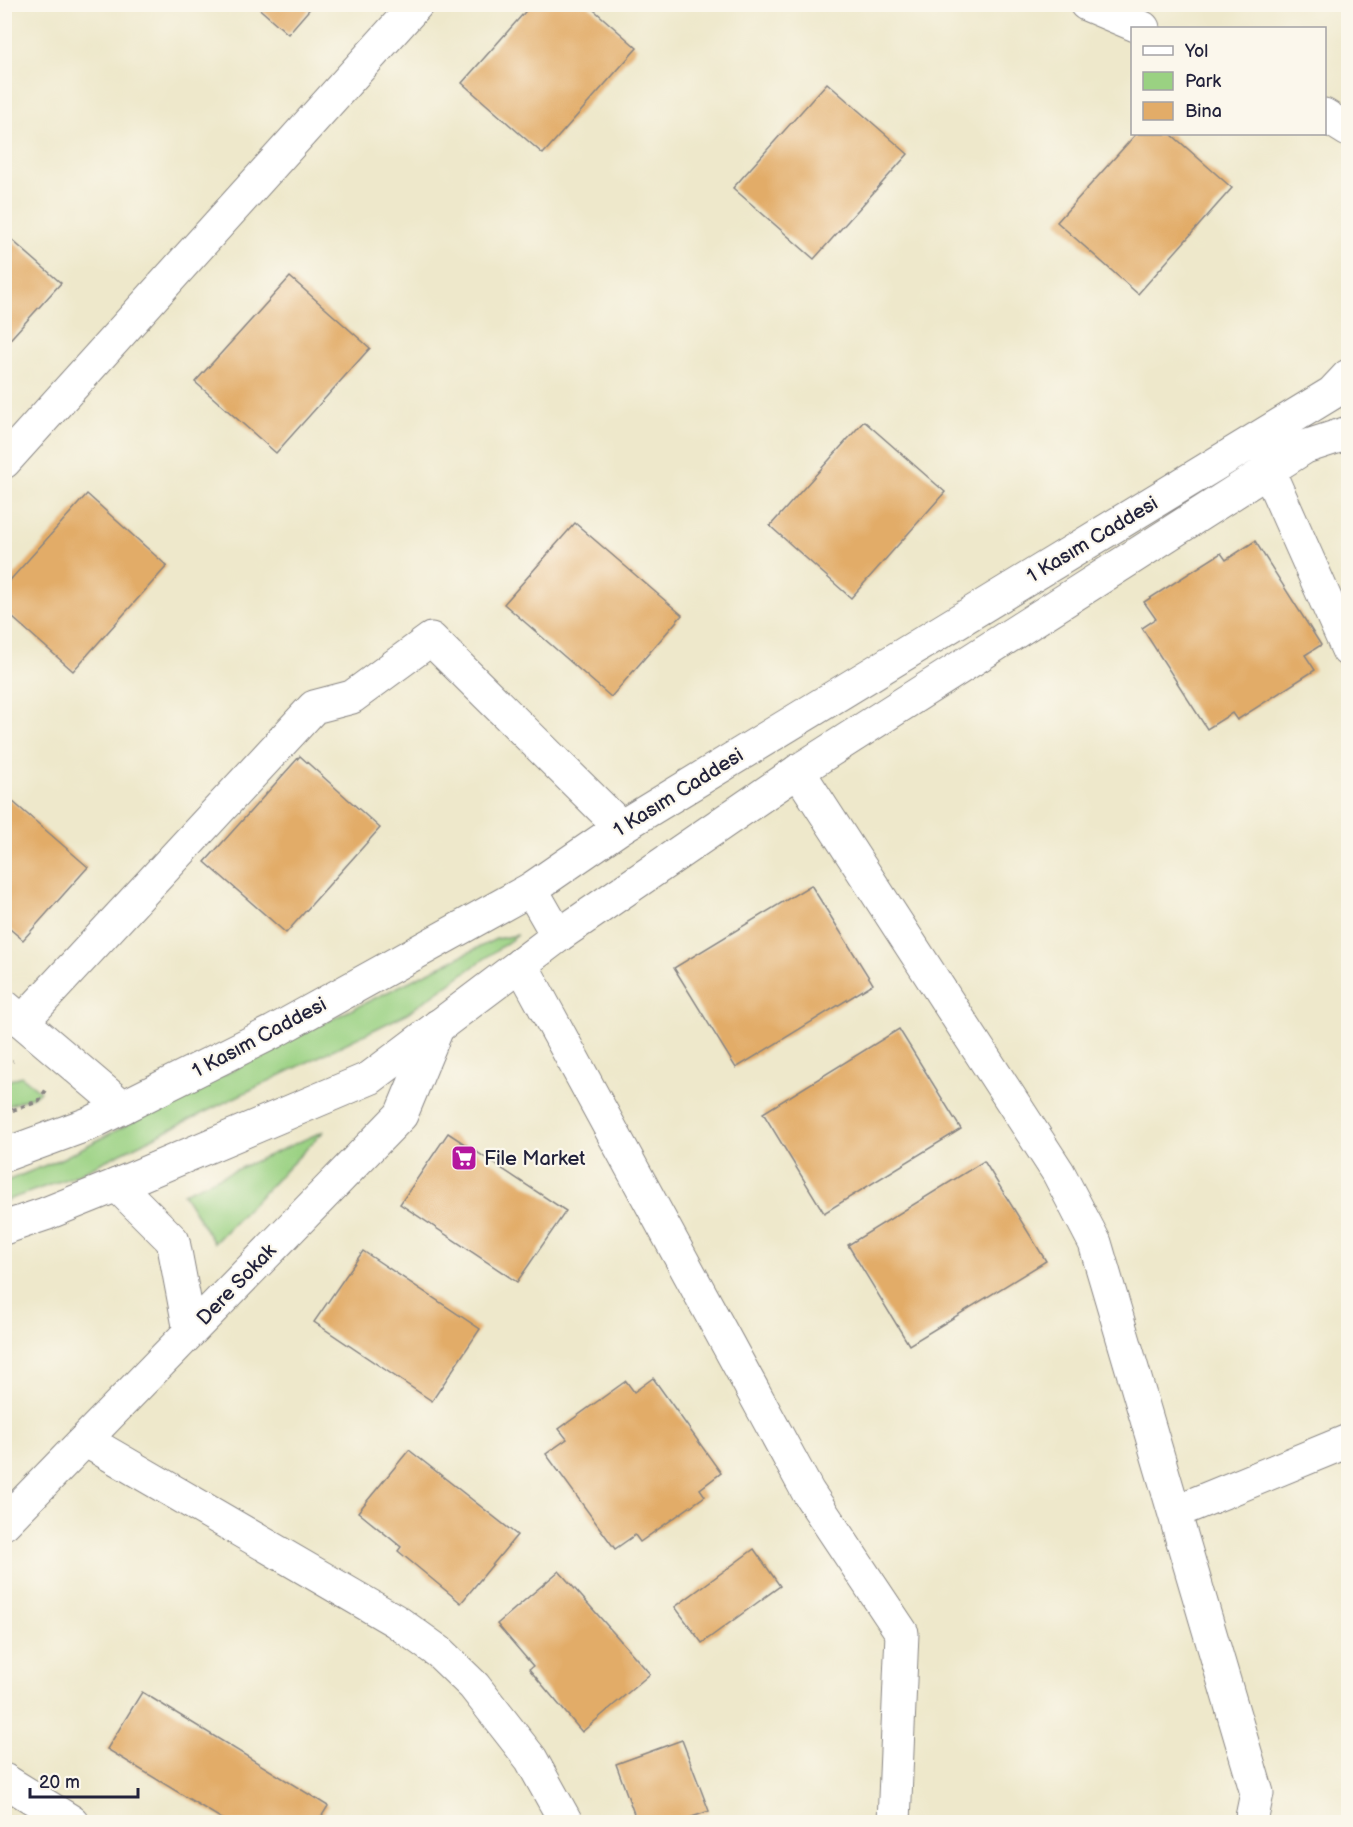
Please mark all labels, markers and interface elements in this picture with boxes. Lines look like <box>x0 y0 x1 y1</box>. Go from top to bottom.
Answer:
legend <box>1131 27 1326 135</box>
text: Yol <box>1184 41 1208 62</box>
text: Park <box>1185 71 1221 92</box>
text: Bina <box>1185 101 1222 122</box>
street label: 1 Kasım Caddesi <box>1023 491 1162 588</box>
street label: 1 Kasım Caddesi <box>609 743 748 842</box>
street label: 1 Kasım Caddesi <box>188 992 331 1083</box>
supermarket icon: File Market <box>449 1143 479 1173</box>
place label: File Market <box>484 1147 585 1171</box>
street label: Dere Sokak <box>192 1239 282 1330</box>
scale bar <box>30 1761 138 1799</box>
text: 20 m <box>39 1772 80 1793</box>

